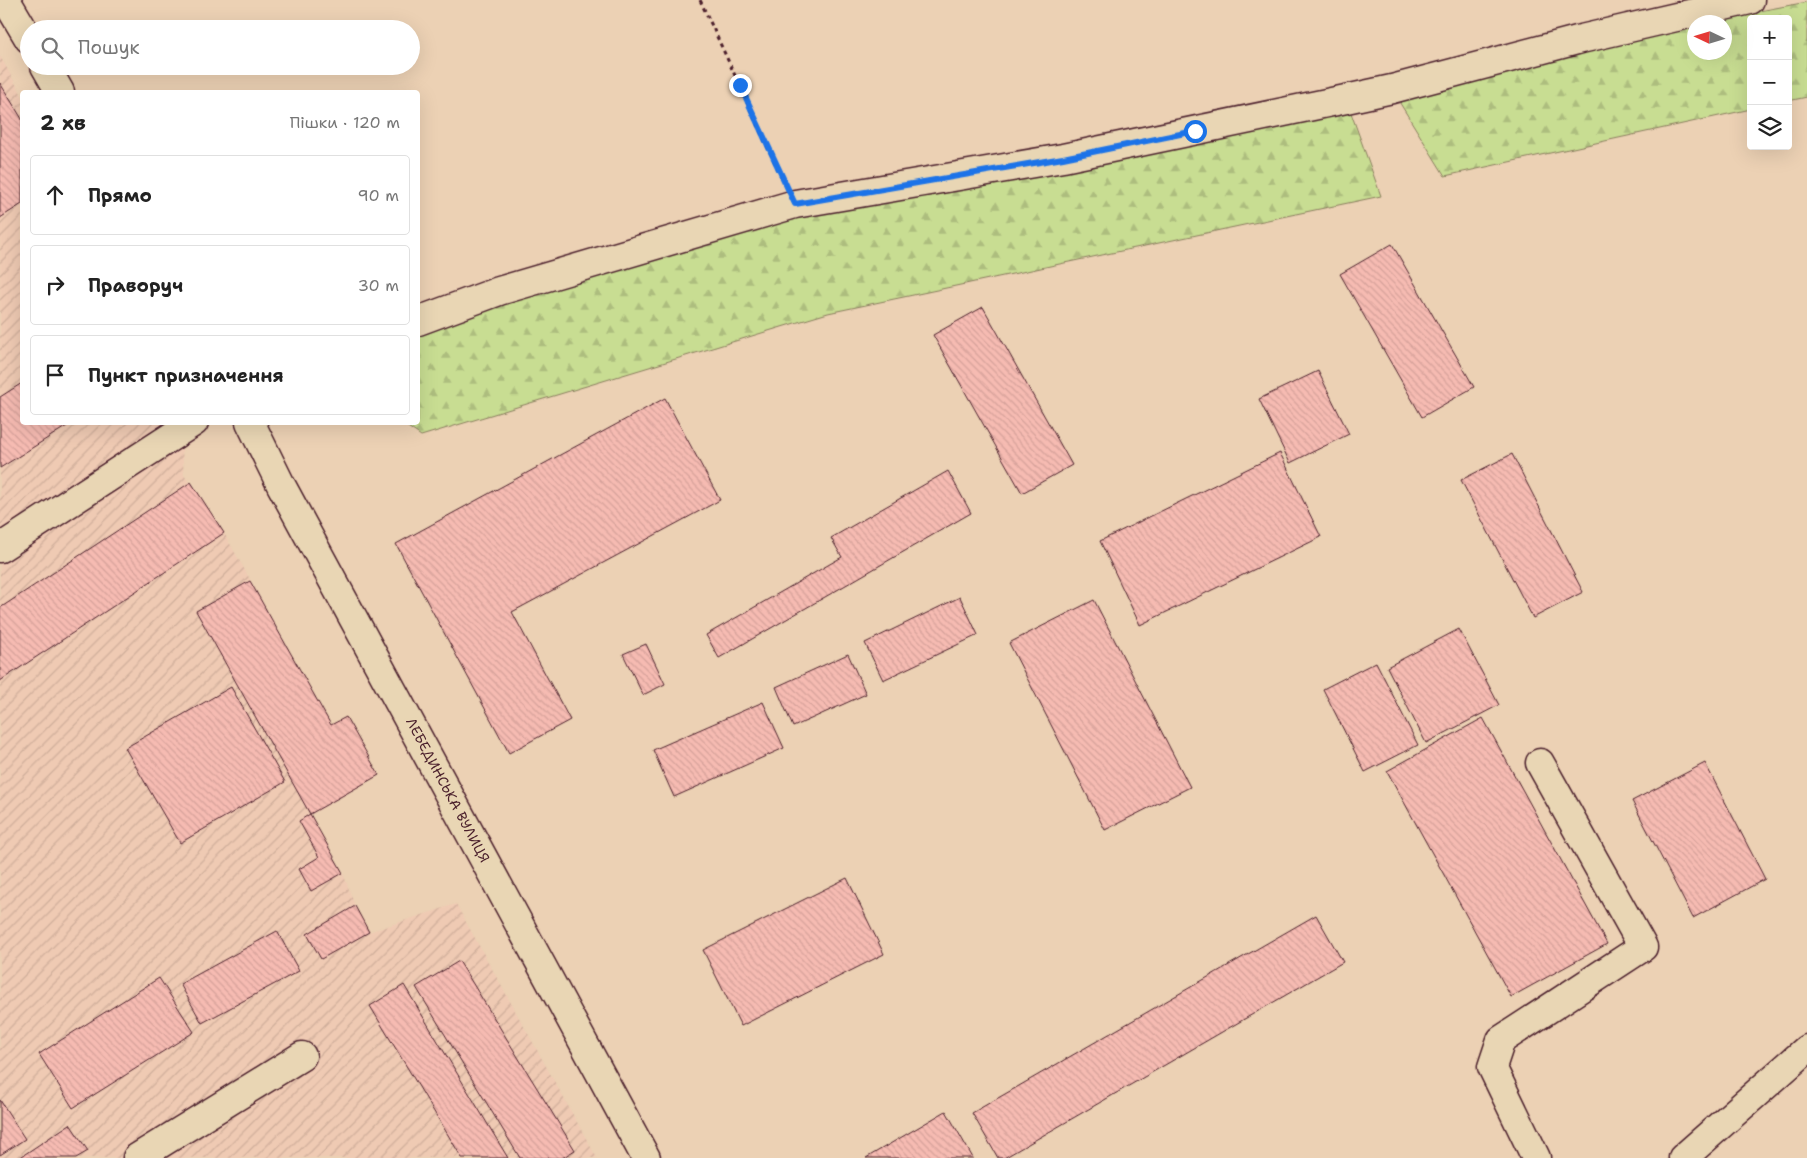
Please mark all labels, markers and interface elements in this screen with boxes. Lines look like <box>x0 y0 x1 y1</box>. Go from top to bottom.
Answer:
north arrow <box>1687 15 1732 60</box>
map controls <box>1747 15 1792 150</box>
button: + <box>1747 15 1792 60</box>
search box <box>20 20 420 75</box>
icon: search <box>38 34 66 62</box>
text: Пошук <box>78 35 140 60</box>
button: − <box>1747 60 1792 105</box>
route end <box>729 74 752 97</box>
button: layers <box>1747 105 1792 150</box>
text: 2 хв <box>40 109 86 137</box>
text: Пішки · 120 m <box>290 112 400 133</box>
route start <box>1184 120 1207 143</box>
icon: ahead <box>41 181 69 209</box>
text: Прямо <box>88 183 152 208</box>
text: 90 m <box>358 185 399 206</box>
icon: right <box>41 271 69 299</box>
text: Праворуч <box>88 273 183 298</box>
text: 30 m <box>358 275 399 296</box>
icon: arrive <box>41 361 69 389</box>
text: Пункт призначення <box>88 363 284 388</box>
street label: ЛЕБЕДИНСЬКА ВУЛИЦЯ <box>402 714 494 866</box>

